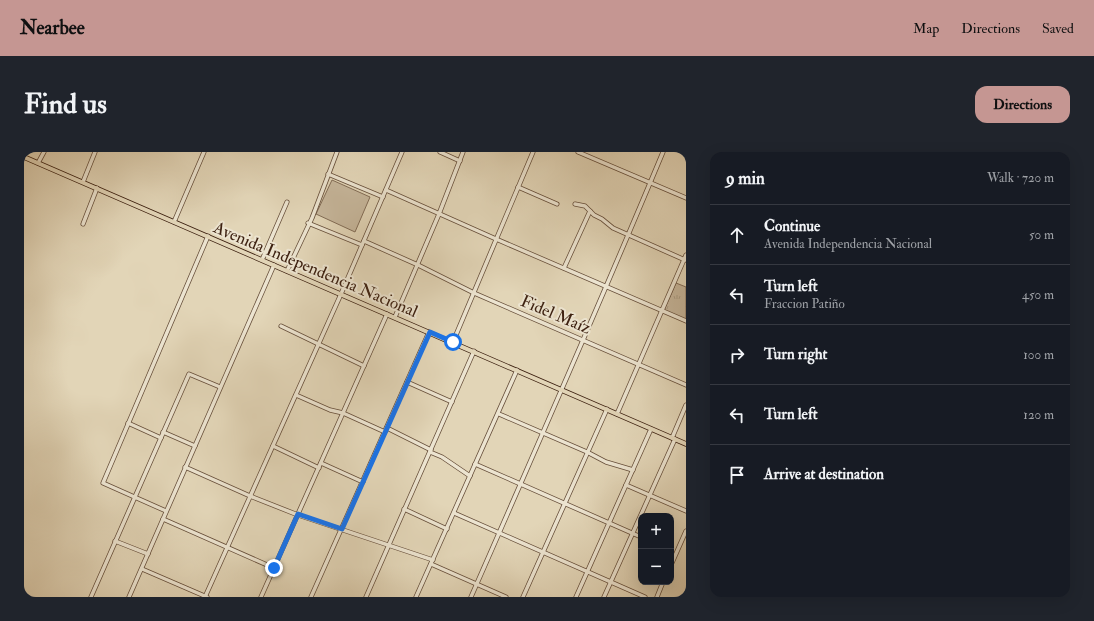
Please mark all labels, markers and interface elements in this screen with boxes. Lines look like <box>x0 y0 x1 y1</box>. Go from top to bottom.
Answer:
text: Nearbee <box>20 16 85 40</box>
text: Map <box>913 20 939 37</box>
text: Directions <box>961 20 1020 37</box>
text: Saved <box>1042 20 1074 37</box>
button: Directions <box>975 86 1070 123</box>
text: Find us <box>24 87 107 122</box>
text: 9 min <box>726 168 765 189</box>
text: Walk · 720 m <box>987 170 1054 186</box>
street label: Avenida Independencia Nacional <box>209 216 422 323</box>
text: Continue <box>764 217 820 236</box>
icon: ahead <box>726 224 748 246</box>
text: 50 m <box>1029 227 1054 243</box>
text: Avenida Independencia Nacional <box>764 236 932 252</box>
text: Turn left <box>764 277 818 296</box>
icon: left <box>726 284 748 306</box>
text: 450 m <box>1022 287 1054 303</box>
street label: Fidel Maíz <box>517 290 594 339</box>
text: Fraccion Patiño <box>764 296 845 312</box>
route start <box>444 333 462 351</box>
icon: right <box>726 344 748 366</box>
text: Turn right <box>764 345 827 364</box>
text: 100 m <box>1023 347 1054 363</box>
icon: left <box>726 404 748 426</box>
text: Turn left <box>764 405 818 424</box>
text: 120 m <box>1023 407 1054 423</box>
icon: arrive <box>726 464 748 486</box>
text: Arrive at destination <box>764 465 884 484</box>
map controls <box>638 513 674 585</box>
button: + <box>638 513 674 549</box>
button: − <box>638 549 674 585</box>
route end <box>265 559 283 577</box>

